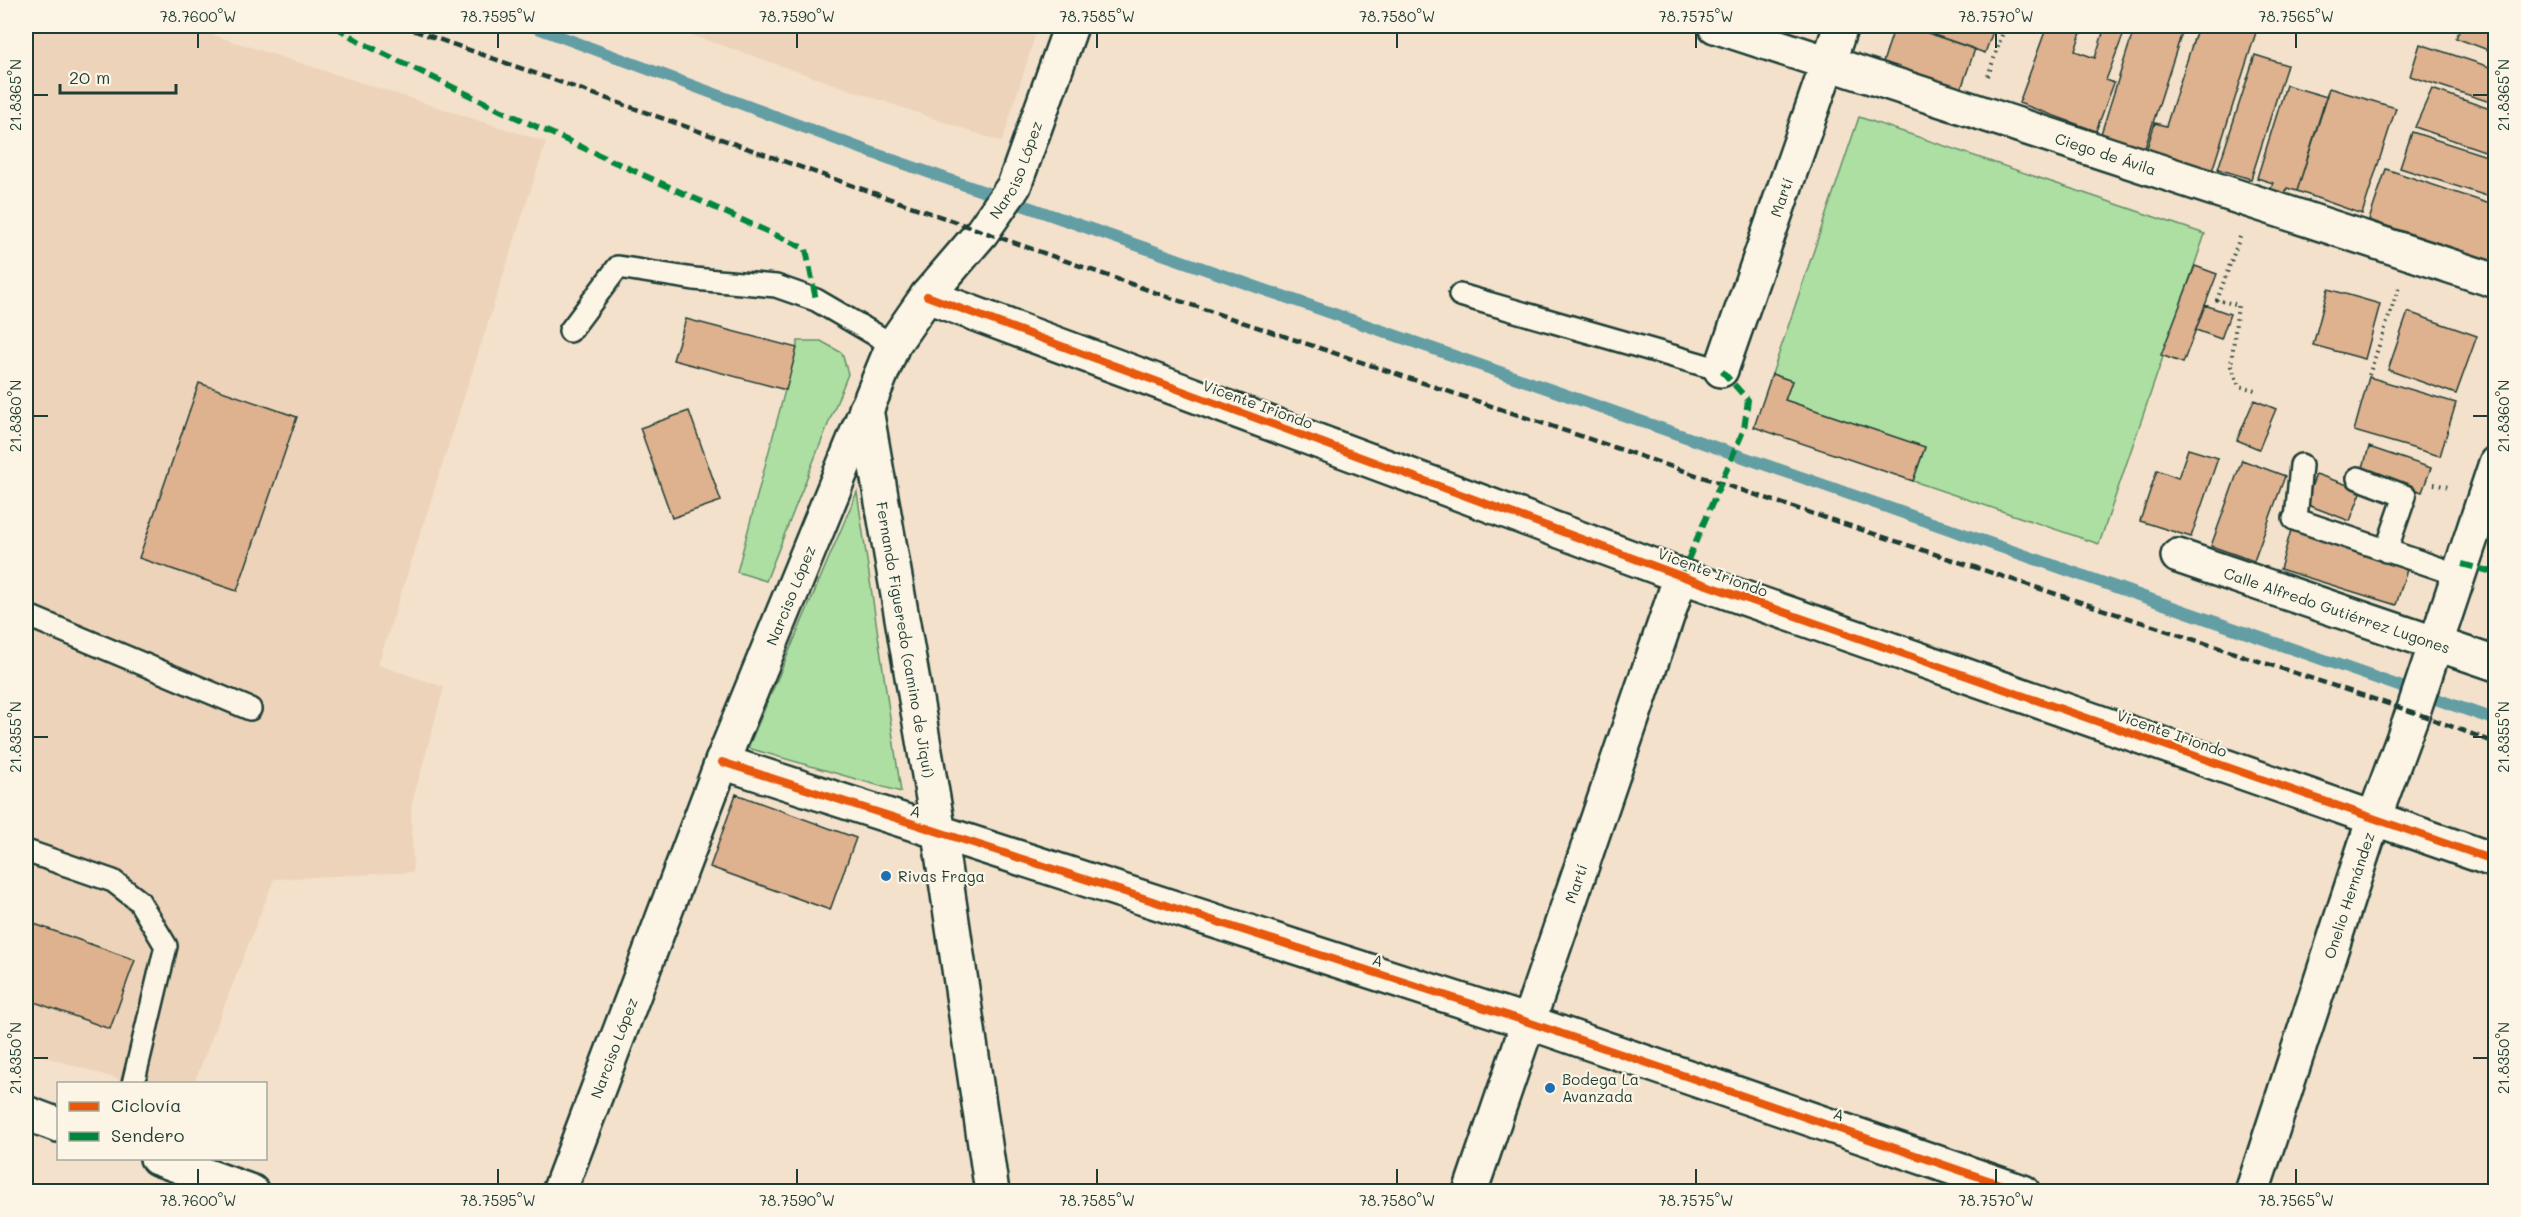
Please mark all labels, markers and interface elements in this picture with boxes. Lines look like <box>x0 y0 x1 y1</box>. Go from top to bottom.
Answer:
text: 78.7600°W <box>160 6 236 26</box>
text: 78.7595°W <box>460 6 536 26</box>
text: 78.7590°W <box>759 6 835 26</box>
text: 78.7585°W <box>1059 6 1135 26</box>
text: 78.7580°W <box>1359 6 1435 26</box>
text: 78.7575°W <box>1659 6 1733 26</box>
text: 78.7570°W <box>1958 6 2034 26</box>
text: 78.7565°W <box>2258 6 2334 26</box>
scale bar <box>60 57 176 95</box>
text: 21.8365°N <box>5 59 25 131</box>
text: 21.8365°N <box>2493 59 2513 131</box>
text: 20 m <box>69 65 110 89</box>
street label: Narciso López <box>984 118 1046 223</box>
street label: Ciego de Ávila <box>2053 128 2159 179</box>
street label: Martí <box>1765 175 1797 219</box>
street label: Vicente Iriondo <box>1200 375 1316 433</box>
text: 21.8360°N <box>5 380 25 452</box>
text: 21.8360°N <box>2493 380 2513 452</box>
street label: Fernando Figueredo (camino de Jiquí) <box>872 500 939 779</box>
street label: Narciso López <box>761 542 820 648</box>
street label: Vicente Iriondo <box>1655 543 1771 601</box>
street label: Calle Alfredo Gutiérrez Lugones <box>2221 562 2453 658</box>
text: 21.8355°N <box>5 701 25 773</box>
text: 21.8355°N <box>2493 701 2513 773</box>
street label: Vicente Iriondo <box>2114 705 2230 761</box>
street label: A <box>908 800 924 822</box>
street label: Onelio Hernández <box>2319 829 2379 961</box>
street label: Martí <box>1560 861 1592 906</box>
place label: Rivas Fraga <box>898 866 985 886</box>
marker: Rivas Fraga <box>879 869 893 883</box>
street label: A <box>1370 949 1386 971</box>
street label: Narciso López <box>585 995 642 1101</box>
text: 21.8350°N <box>5 1022 25 1094</box>
text: 21.8350°N <box>2493 1022 2513 1094</box>
place label: Bodega La Avanzada <box>1562 1069 1639 1106</box>
marker: Bodega La Avanzada <box>1543 1081 1557 1095</box>
legend <box>57 1082 267 1160</box>
text: Ciclovía <box>111 1093 182 1117</box>
street label: A <box>1831 1103 1847 1125</box>
text: Sendero <box>111 1123 185 1147</box>
text: 78.7600°W <box>160 1190 236 1210</box>
text: 78.7595°W <box>460 1190 536 1210</box>
text: 78.7590°W <box>759 1190 835 1210</box>
text: 78.7585°W <box>1059 1190 1135 1210</box>
text: 78.7580°W <box>1359 1190 1435 1210</box>
text: 78.7575°W <box>1659 1190 1733 1210</box>
text: 78.7570°W <box>1958 1190 2034 1210</box>
text: 78.7565°W <box>2258 1190 2334 1210</box>

